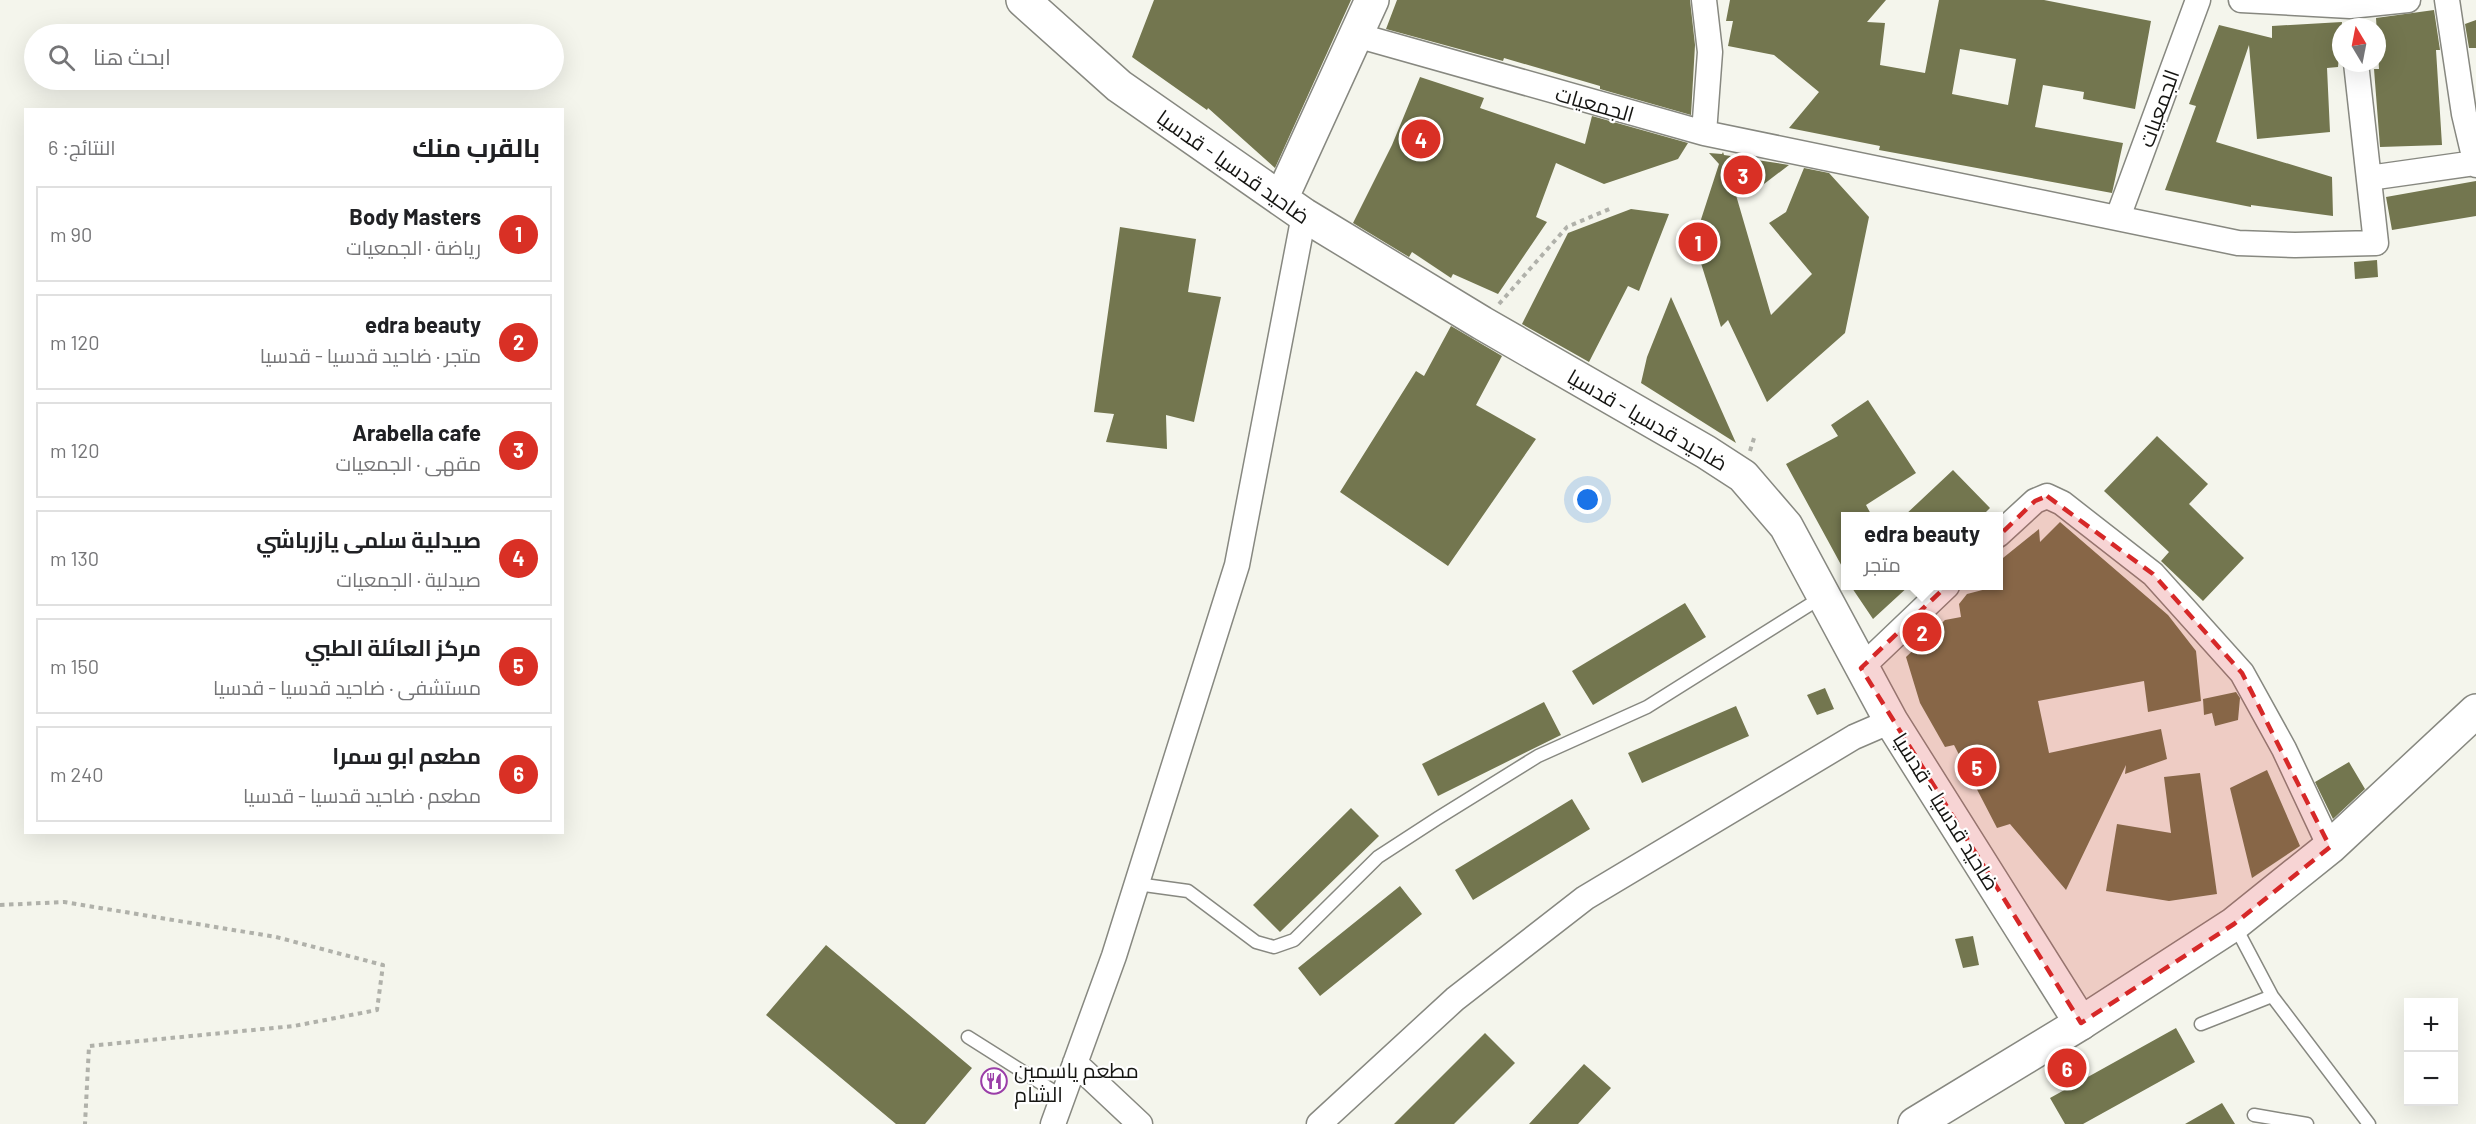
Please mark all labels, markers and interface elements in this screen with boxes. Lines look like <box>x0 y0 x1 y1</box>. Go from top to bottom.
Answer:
north arrow <box>2332 18 2386 72</box>
search box <box>24 24 564 90</box>
icon: search <box>45 41 78 74</box>
text: ابحث هنا <box>93 43 171 69</box>
street label: الجمعيات <box>2132 66 2184 150</box>
street label: الجمعيات <box>1553 80 1637 126</box>
street label: ضاحيد قدسيا - قدسيا <box>1153 104 1315 228</box>
pin: 4 <box>1402 116 1440 162</box>
text: بالقرب منك <box>412 131 540 162</box>
text: النتائج: 6 <box>48 135 116 159</box>
pin: 3 <box>1724 152 1762 198</box>
text: Body Masters <box>349 203 481 229</box>
pin: 1 <box>1678 220 1718 264</box>
text: 90 m <box>50 222 92 246</box>
text: 1 <box>515 222 522 246</box>
text: رياضة · الجمعيات <box>346 235 481 259</box>
text: edra beauty <box>365 311 481 337</box>
text: 120 m <box>50 330 100 354</box>
text: 2 <box>513 330 524 354</box>
text: متجر · ضاحيد قدسيا - قدسيا <box>260 343 481 367</box>
street label: ضاحيد قدسيا - قدسيا <box>1563 363 1733 475</box>
text: Arabella cafe <box>352 419 481 445</box>
text: 120 m <box>50 438 100 462</box>
text: 3 <box>513 438 524 462</box>
text: مقهى · الجمعيات <box>336 451 481 475</box>
your location <box>1573 485 1602 514</box>
popup <box>1841 512 2003 590</box>
text: edra beauty <box>1864 520 1980 546</box>
text: صيدلية سلمى يازرباشي <box>256 526 481 552</box>
text: 130 m <box>50 546 99 570</box>
text: 4 <box>512 546 525 570</box>
text: متجر <box>1864 552 1901 576</box>
text: صيدلية · الجمعيات <box>336 567 481 591</box>
pin: 2 <box>1902 610 1942 654</box>
text: مركز العائلة الطبي <box>305 634 481 660</box>
text: 150 m <box>50 654 99 678</box>
text: 5 <box>513 654 524 678</box>
text: مستشفى · ضاحيد قدسيا - قدسيا <box>213 675 481 699</box>
street label: ضاحيد قدسيا - قدسيا <box>1888 728 2006 894</box>
text: مطعم ابو سمرا <box>332 742 481 768</box>
pin: 5 <box>1958 744 1996 789</box>
text: 240 m <box>50 762 104 786</box>
text: 6 <box>513 762 524 786</box>
text: مطعم · ضاحيد قدسيا - قدسيا <box>243 783 481 807</box>
map controls <box>2404 998 2458 1106</box>
button: + <box>2404 998 2458 1052</box>
pin: 6 <box>2048 1046 2086 1090</box>
button: − <box>2404 1052 2458 1106</box>
place label: مطعم ياسمين الشام <box>1014 1057 1139 1109</box>
restaurant icon: مطعم ياسمين الشام <box>979 1066 1009 1096</box>

